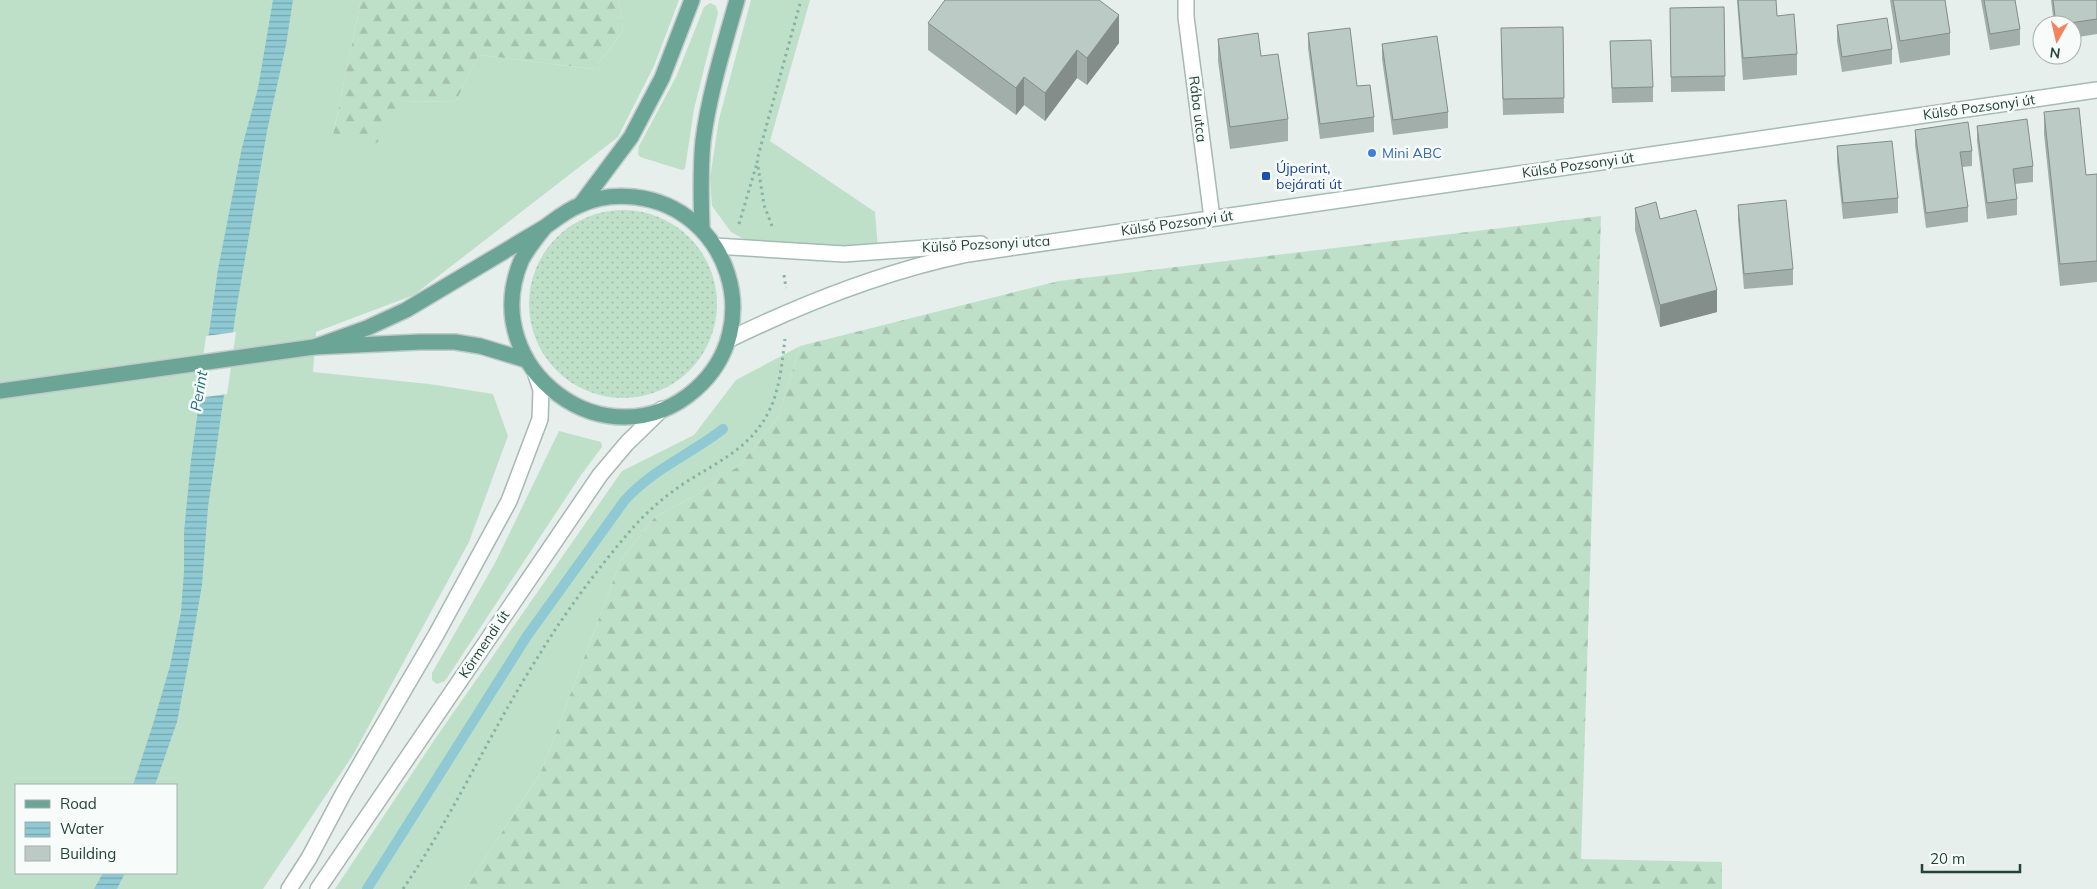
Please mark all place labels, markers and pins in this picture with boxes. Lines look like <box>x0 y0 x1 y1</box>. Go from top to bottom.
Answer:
place label: Mini ABC <box>1382 144 1442 162</box>
marker: Mini ABC <box>1366 147 1378 159</box>
place label: Újperint, bejárati út <box>1276 159 1342 193</box>
marker: Újperint, bejárati út <box>1260 170 1272 182</box>

